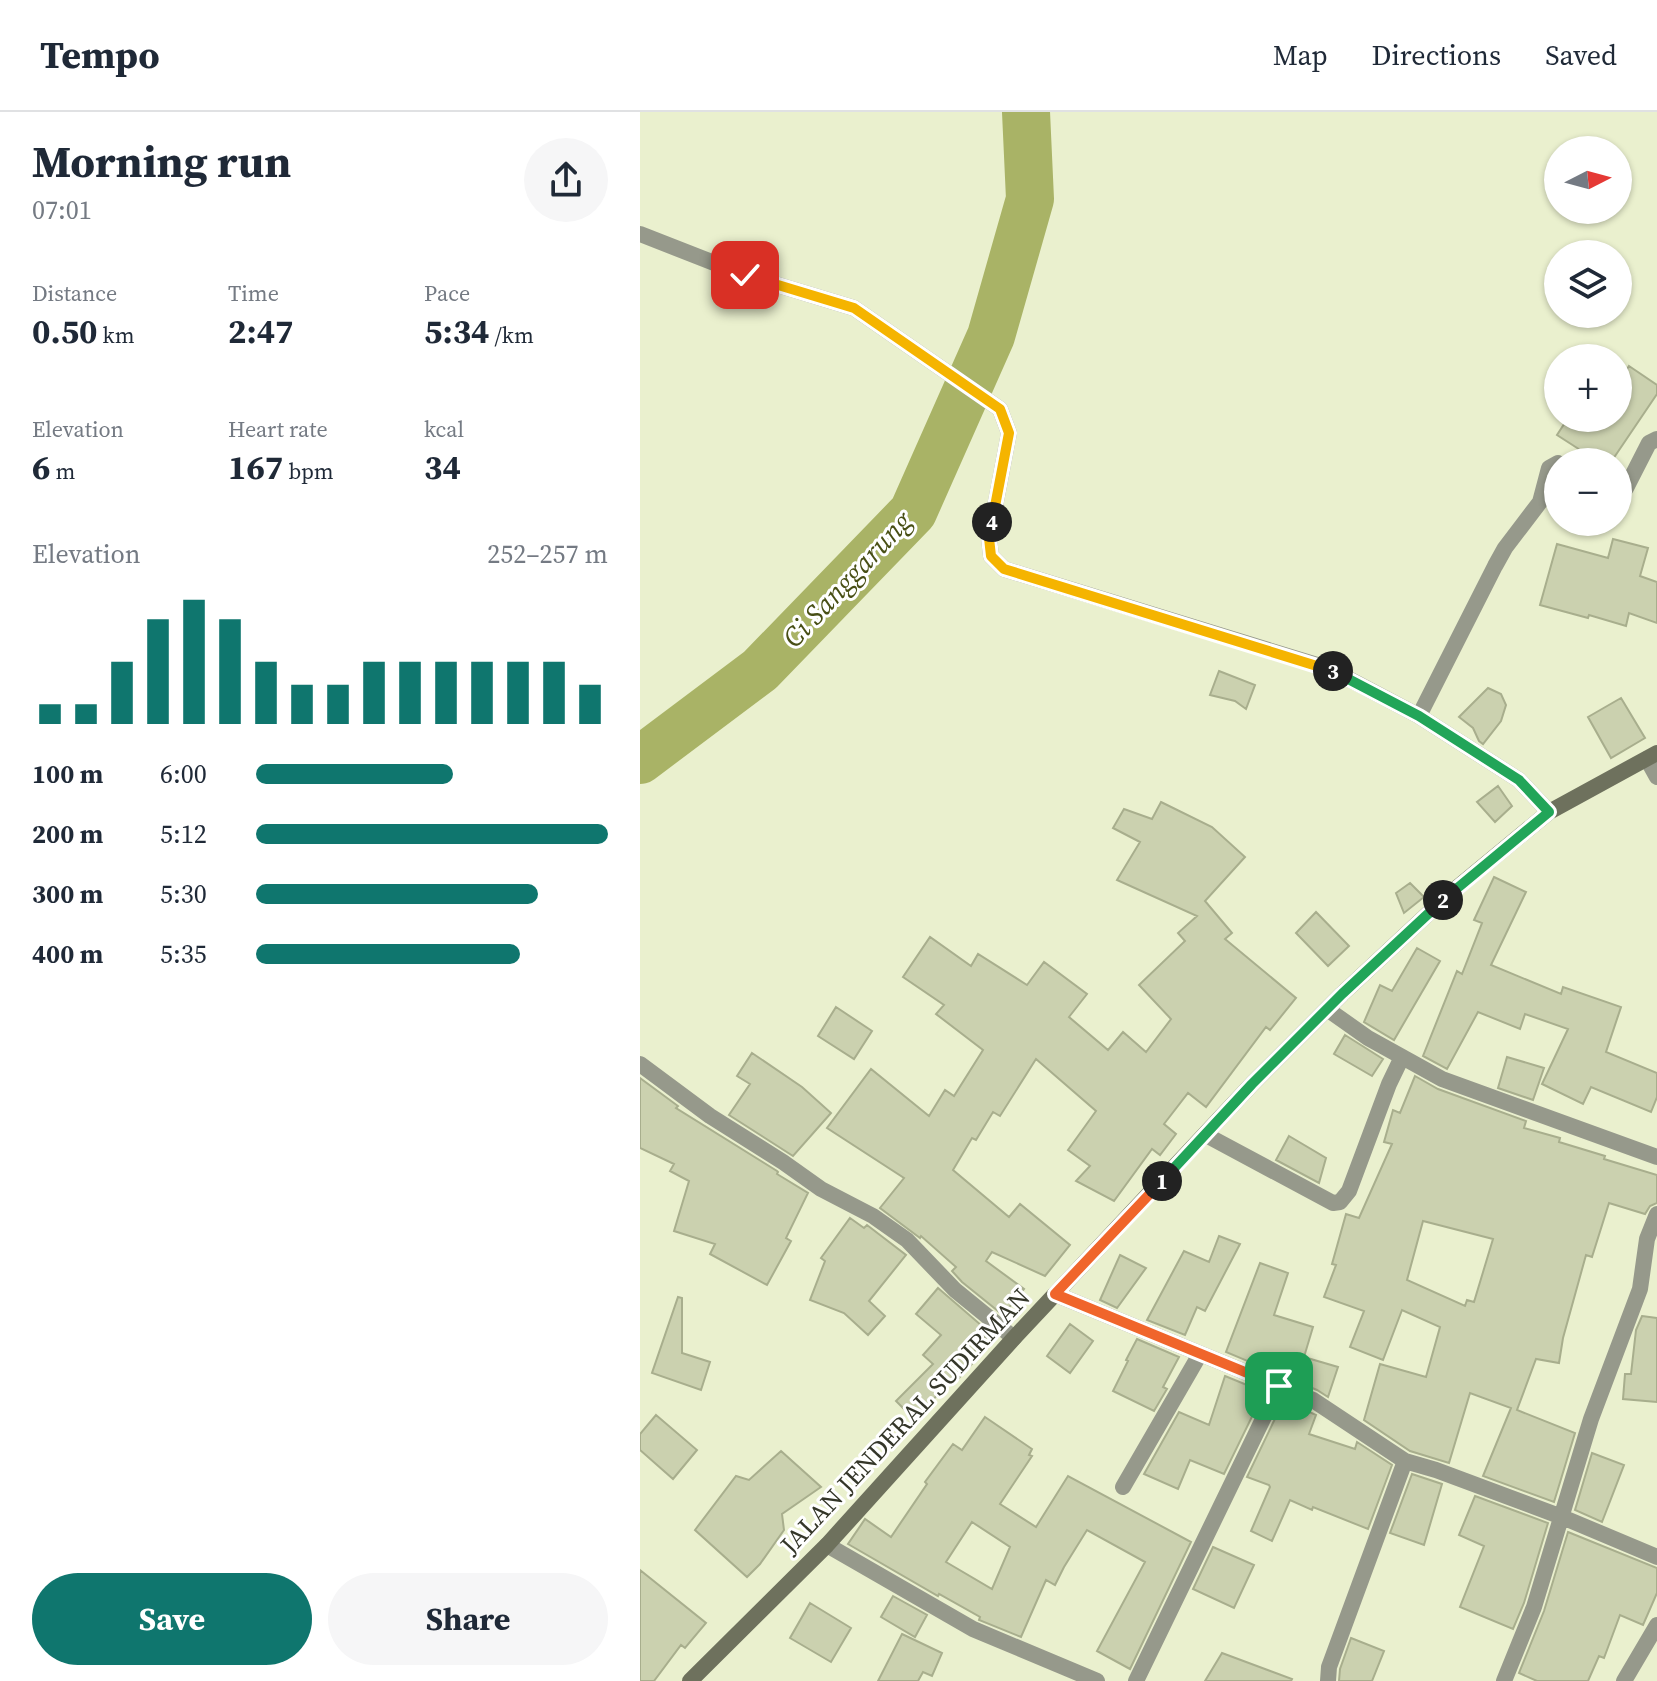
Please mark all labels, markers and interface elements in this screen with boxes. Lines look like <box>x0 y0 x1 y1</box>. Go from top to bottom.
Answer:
text: Tempo <box>40 29 160 81</box>
text: Map <box>1273 36 1328 74</box>
text: Directions <box>1372 36 1501 74</box>
text: Saved <box>1545 36 1617 74</box>
text: Morning run <box>32 131 291 192</box>
north arrow <box>1544 136 1632 224</box>
map controls <box>1544 136 1632 536</box>
button: share <box>524 138 608 222</box>
text: 07:01 <box>32 192 92 228</box>
button: layers <box>1544 240 1632 328</box>
pin <box>711 241 779 309</box>
icon: check <box>723 253 767 297</box>
text: Distance <box>32 278 117 308</box>
text: Time <box>228 278 279 308</box>
text: Pace <box>424 278 470 308</box>
text: 0.50 <box>32 308 97 354</box>
text: 2:47 <box>228 308 293 354</box>
text: 5:34 <box>424 308 489 354</box>
text: km <box>97 320 134 350</box>
text: /km <box>489 320 534 350</box>
button: + <box>1544 344 1632 432</box>
text: Elevation <box>32 414 124 444</box>
text: Heart rate <box>228 414 328 444</box>
text: kcal <box>424 414 464 444</box>
text: 6 <box>32 444 50 490</box>
text: 167 <box>228 444 283 490</box>
text: 34 <box>424 444 461 490</box>
button: − <box>1544 448 1632 536</box>
text: m <box>50 456 75 486</box>
text: bpm <box>283 456 334 486</box>
water label: Ci Sanggarung <box>774 502 921 655</box>
pin: 4 <box>972 502 1012 542</box>
text: 4 <box>986 507 998 537</box>
text: Elevation <box>32 536 141 572</box>
text: 252–257 m <box>487 536 608 572</box>
pin: 3 <box>1313 651 1353 691</box>
text: 3 <box>1327 656 1339 686</box>
text: 100 m <box>32 756 103 792</box>
text: 6:00 <box>160 756 207 792</box>
text: 200 m <box>32 816 103 852</box>
text: 5:12 <box>160 816 207 852</box>
text: 300 m <box>32 876 103 912</box>
text: 5:30 <box>160 876 207 912</box>
pin: 2 <box>1423 880 1463 920</box>
text: 2 <box>1437 885 1449 915</box>
text: 400 m <box>32 936 103 972</box>
text: 5:35 <box>160 936 207 972</box>
pin: 1 <box>1142 1161 1182 1201</box>
text: 1 <box>1156 1166 1168 1196</box>
street label: JALAN JENDERAL SUDIRMAN <box>771 1280 1038 1563</box>
pin <box>1245 1352 1313 1420</box>
icon: arrive <box>1257 1364 1301 1408</box>
button: Save <box>32 1573 312 1665</box>
button: Share <box>328 1573 608 1665</box>

